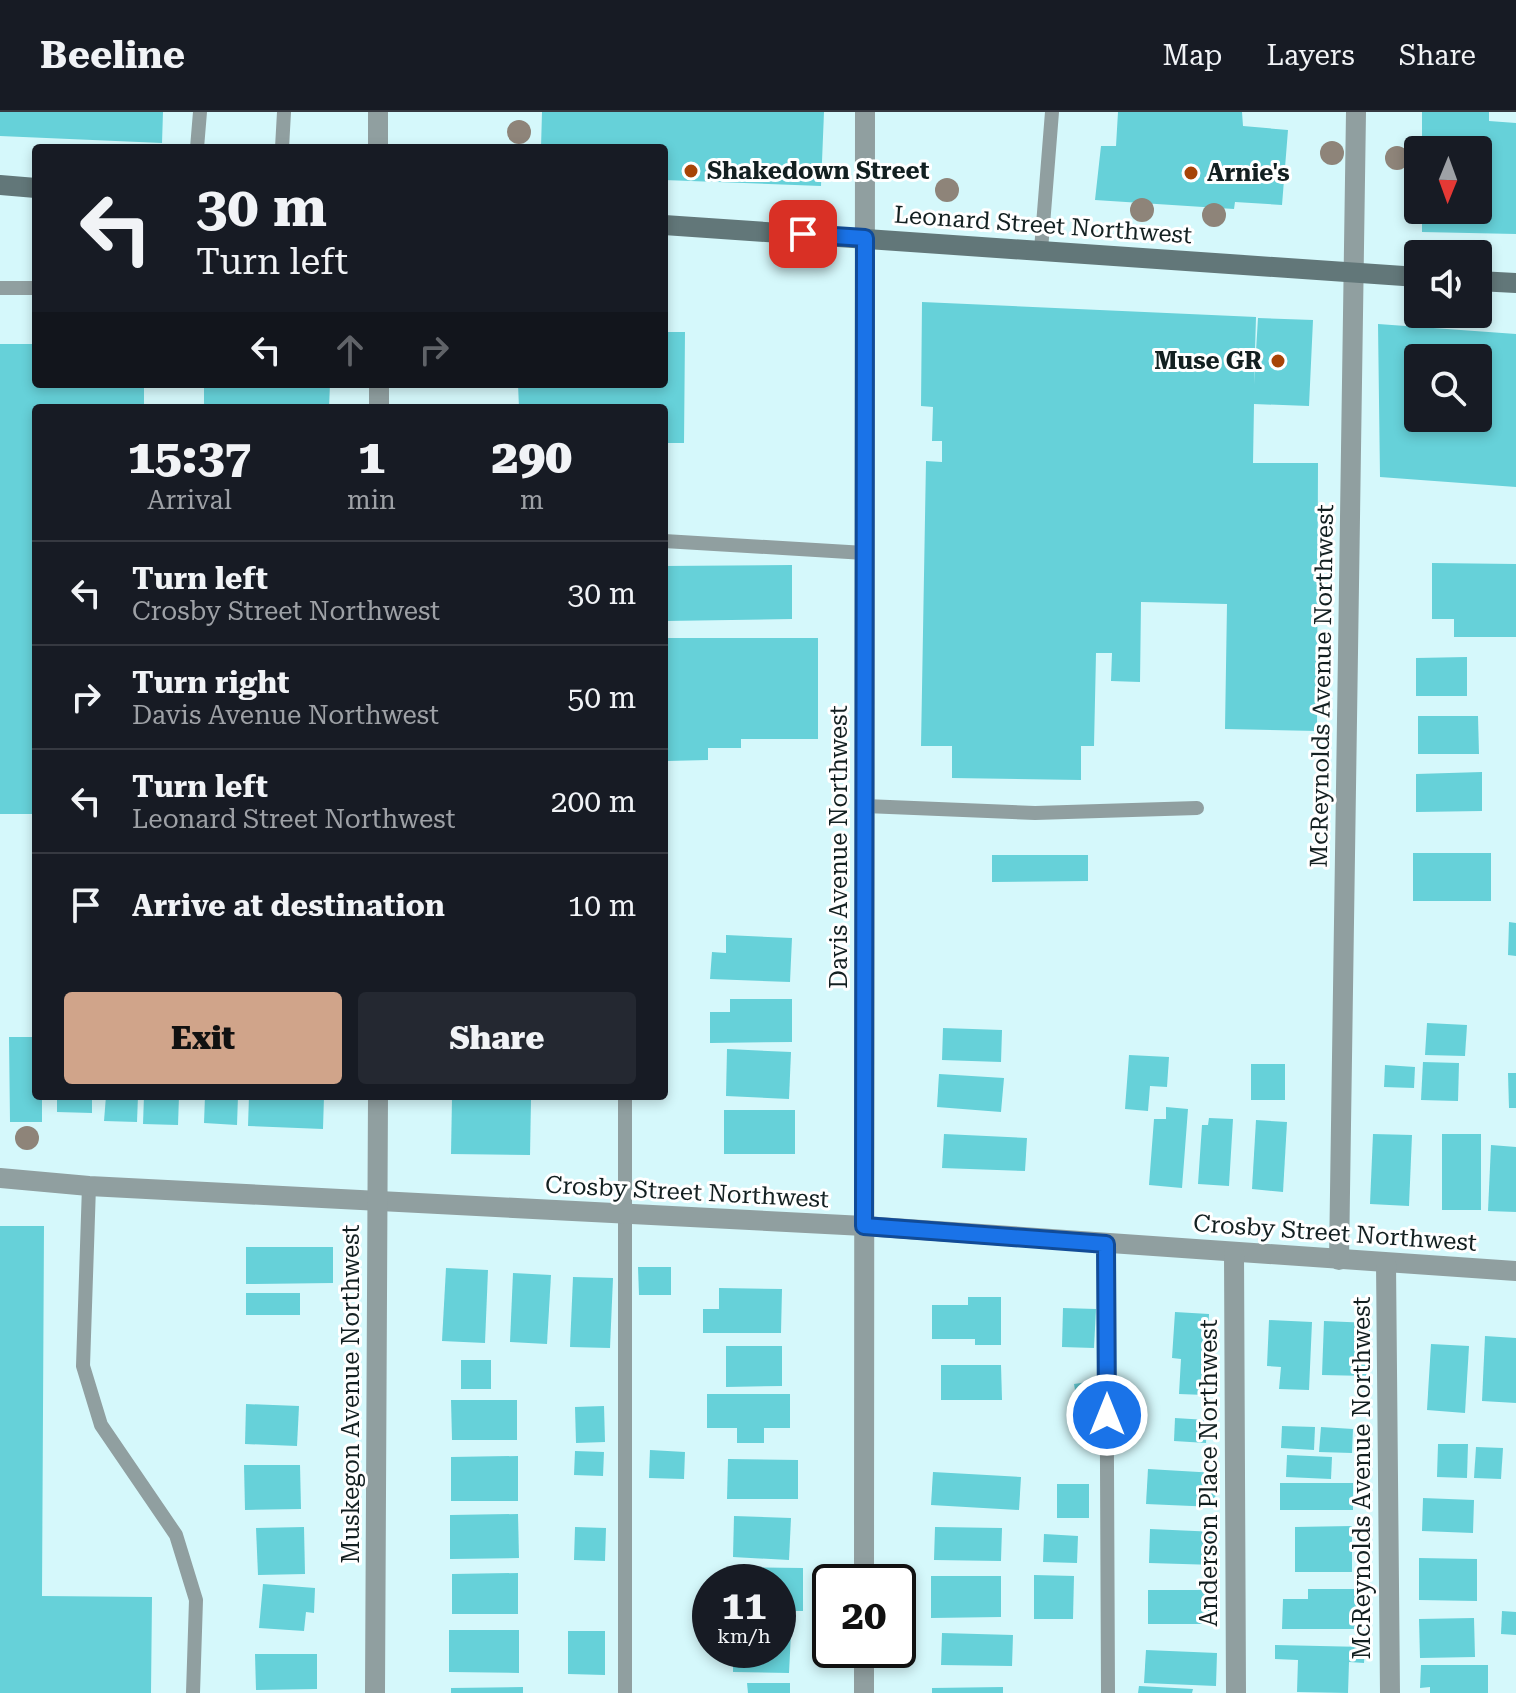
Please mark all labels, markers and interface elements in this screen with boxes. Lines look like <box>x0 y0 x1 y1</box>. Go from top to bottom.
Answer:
text: Beeline <box>40 33 185 77</box>
text: Map <box>1163 39 1222 72</box>
text: Layers <box>1266 39 1355 72</box>
text: Share <box>1399 39 1476 72</box>
north arrow <box>1404 136 1492 224</box>
map controls <box>1404 136 1492 432</box>
place label: Shakedown Street <box>707 157 930 185</box>
place label: Arnie's <box>1207 159 1290 187</box>
marker: Shakedown Street <box>682 162 700 180</box>
marker: Arnie's <box>1182 164 1200 182</box>
text: 30 m <box>196 174 327 240</box>
icon: left <box>64 176 168 280</box>
pin <box>769 200 837 268</box>
street label: Leonard Street Northwest <box>893 201 1193 249</box>
icon: arrive <box>781 212 825 256</box>
button: sound <box>1404 240 1492 328</box>
text: Turn left <box>196 241 348 283</box>
icon: left <box>244 328 288 372</box>
icon: ahead <box>328 328 372 372</box>
icon: right <box>412 328 456 372</box>
button: search <box>1404 344 1492 432</box>
place label: Muse GR <box>1154 347 1262 375</box>
marker: Muse GR <box>1269 352 1287 370</box>
text: 15:37 <box>128 429 251 485</box>
text: 1 <box>358 429 385 485</box>
text: 290 <box>492 429 572 485</box>
text: Arrival <box>147 485 232 515</box>
text: min <box>347 485 396 515</box>
text: m <box>520 485 544 515</box>
street label: McReynolds Avenue Northwest <box>1305 504 1339 868</box>
text: Turn left <box>132 561 268 596</box>
icon: left <box>64 571 108 615</box>
text: 30 m <box>567 576 636 611</box>
text: Crosby Street Northwest <box>132 596 440 626</box>
text: Turn right <box>132 665 289 700</box>
icon: right <box>64 675 108 719</box>
text: 50 m <box>567 680 636 715</box>
text: Davis Avenue Northwest <box>132 700 439 730</box>
street label: Davis Avenue Northwest <box>825 705 853 989</box>
text: Turn left <box>132 769 268 804</box>
icon: left <box>64 779 108 823</box>
text: 200 m <box>551 784 636 819</box>
text: Leonard Street Northwest <box>132 804 455 834</box>
icon: arrive <box>64 883 108 927</box>
text: Arrive at destination <box>132 888 445 923</box>
text: 10 m <box>567 888 636 923</box>
button: Exit <box>64 992 342 1084</box>
button: Share <box>358 992 636 1084</box>
street label: Crosby Street Northwest <box>544 1171 830 1213</box>
street label: Crosby Street Northwest <box>1192 1209 1478 1257</box>
street label: Muskegon Avenue Northwest <box>337 1224 365 1564</box>
street label: McReynolds Avenue Northwest <box>1348 1296 1376 1660</box>
street label: Anderson Place Northwest <box>1195 1319 1223 1627</box>
position arrow <box>1065 1373 1149 1457</box>
speed limit sign: 20 <box>812 1564 916 1668</box>
text: 11 <box>722 1582 766 1629</box>
text: km/h <box>717 1624 771 1648</box>

